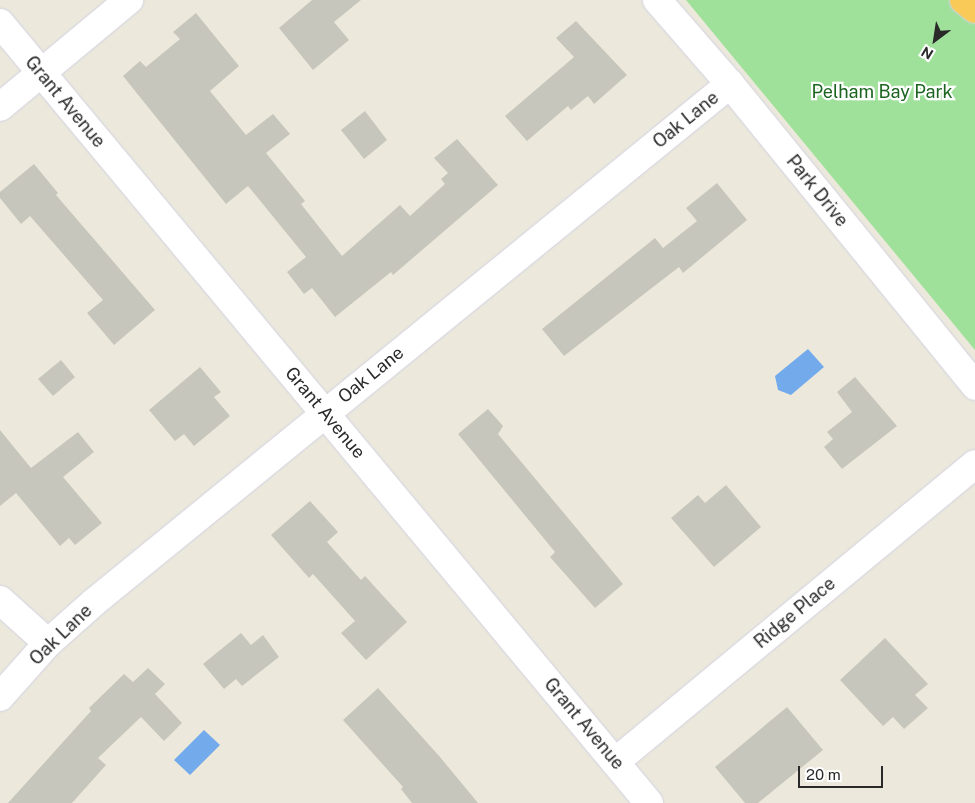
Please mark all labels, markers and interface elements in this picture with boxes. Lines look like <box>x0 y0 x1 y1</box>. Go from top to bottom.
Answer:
north arrow <box>910 15 960 65</box>
text: N <box>918 43 936 63</box>
street label: Grant Avenue <box>20 52 110 152</box>
park label: Pelham Bay Park <box>811 81 953 103</box>
street label: Oak Lane <box>649 87 723 153</box>
street label: Park Drive <box>782 151 852 231</box>
street label: Oak Lane <box>334 342 408 408</box>
street label: Grant Avenue <box>280 363 370 463</box>
street label: Ridge Place <box>750 573 840 653</box>
street label: Oak Lane <box>25 600 97 670</box>
street label: Grant Avenue <box>539 674 629 774</box>
scale bar <box>800 756 885 788</box>
text: 20 m <box>806 766 841 783</box>

